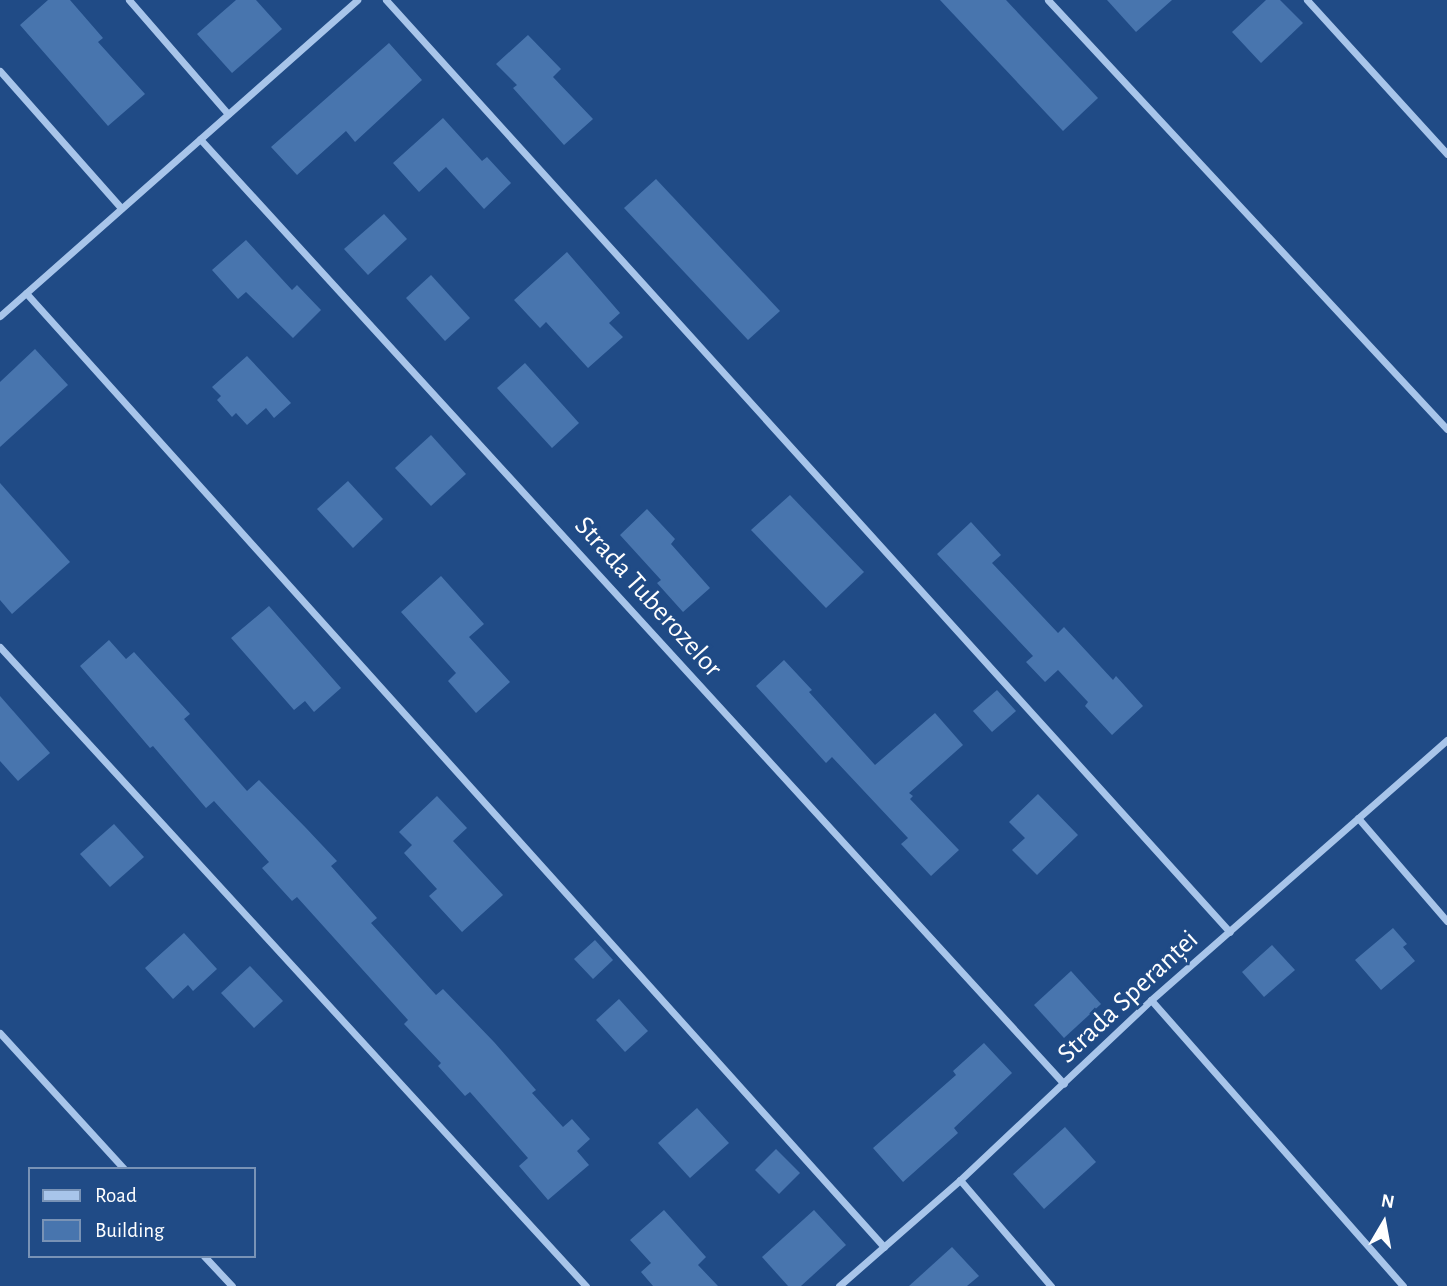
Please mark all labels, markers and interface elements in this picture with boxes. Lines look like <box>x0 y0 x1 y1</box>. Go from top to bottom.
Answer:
street label: Strada Tuberozelor <box>567 510 729 684</box>
street label: Strada Speranței <box>1051 923 1205 1071</box>
legend <box>28 1167 256 1258</box>
text: Road <box>95 1185 137 1206</box>
north arrow <box>1349 1188 1419 1258</box>
text: N <box>1380 1191 1396 1212</box>
text: Building <box>95 1220 164 1241</box>

